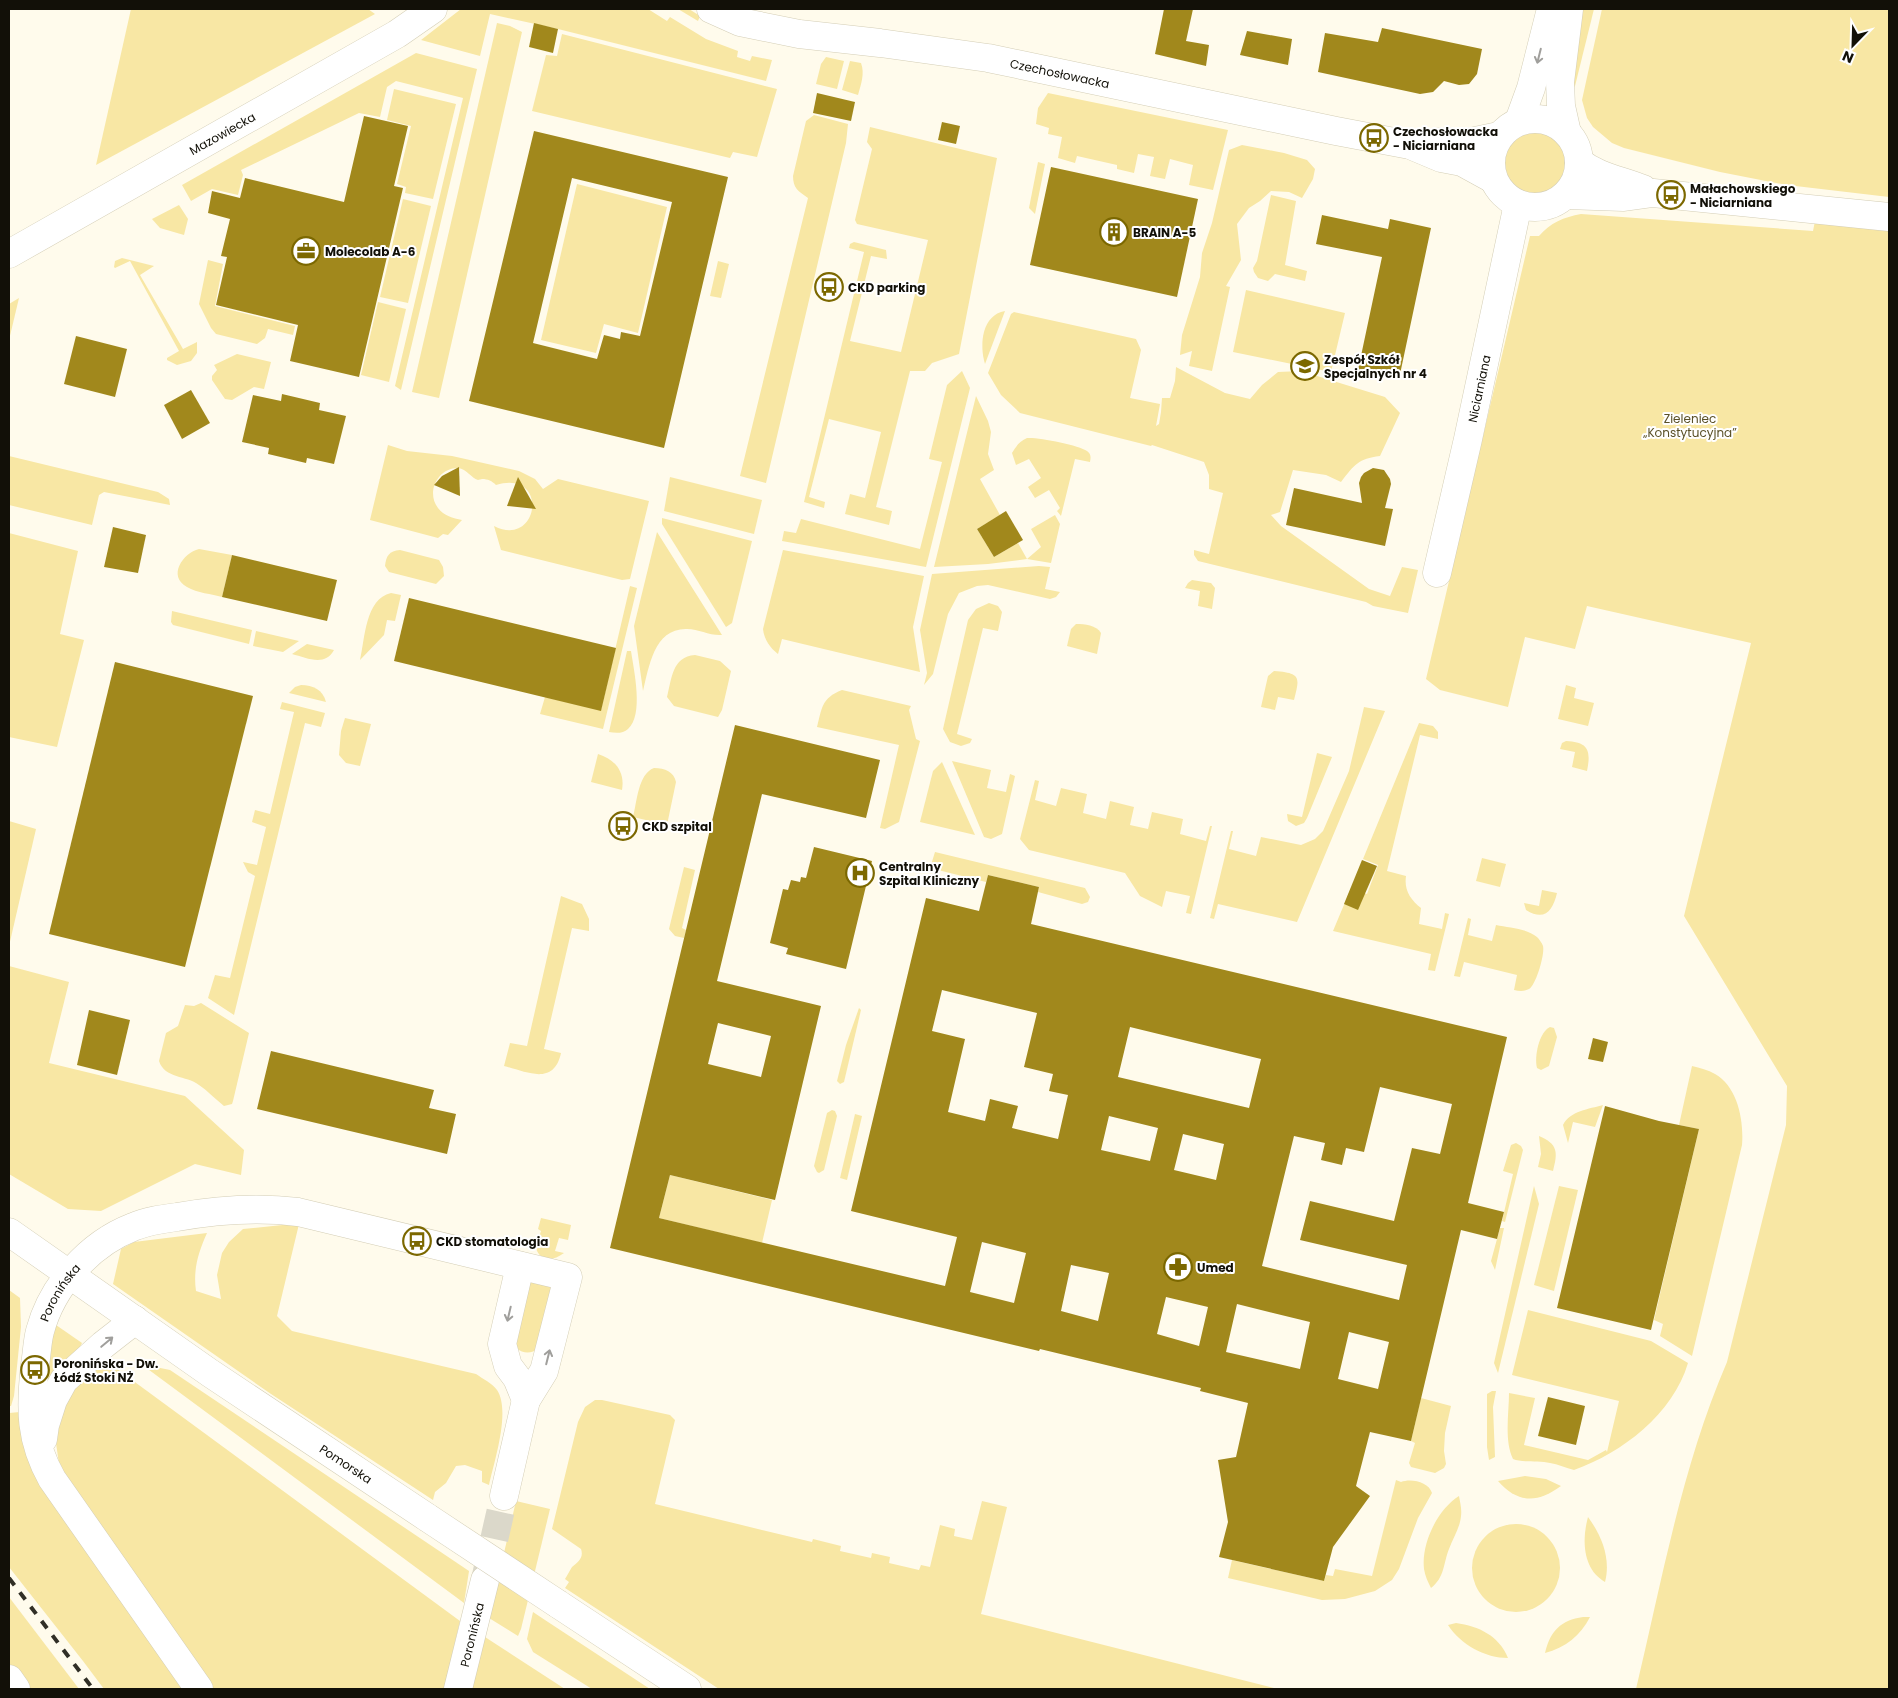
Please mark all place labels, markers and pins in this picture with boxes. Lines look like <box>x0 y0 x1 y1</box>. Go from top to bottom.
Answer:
bus stop icon: Czechosłowacka - Niciarniana <box>1359 123 1389 153</box>
place label: Czechosłowacka - Niciarniana <box>1393 123 1498 154</box>
bus stop icon: Małachowskiego - Niciarniana <box>1656 180 1686 210</box>
place label: Małachowskiego - Niciarniana <box>1690 180 1796 211</box>
building icon: BRAIN A-5 <box>1099 217 1129 247</box>
place label: BRAIN A-5 <box>1133 224 1196 241</box>
office icon: Molecolab A-6 <box>291 236 321 266</box>
place label: Molecolab A-6 <box>325 243 416 260</box>
bus stop icon: CKD parking <box>814 272 844 302</box>
place label: CKD parking <box>848 279 925 296</box>
school or university icon: Zespół Szkół Specjalnych nr 4 <box>1290 351 1320 381</box>
place label: Zespół Szkół Specjalnych nr 4 <box>1324 351 1427 382</box>
bus stop icon: CKD szpital <box>608 811 638 841</box>
place label: CKD szpital <box>642 818 712 835</box>
hospital icon: Centralny Szpital Kliniczny <box>845 858 875 888</box>
place label: Centralny Szpital Kliniczny <box>879 858 979 889</box>
bus stop icon: CKD stomatologia <box>402 1226 432 1256</box>
place label: CKD stomatologia <box>436 1233 548 1250</box>
pharmacy icon: Umed <box>1163 1252 1193 1282</box>
place label: Umed <box>1197 1259 1234 1276</box>
bus stop icon: Poronińska - Dw. Łódź Stoki NŻ <box>20 1355 50 1385</box>
place label: Poronińska - Dw. Łódź Stoki NŻ <box>54 1355 158 1386</box>

